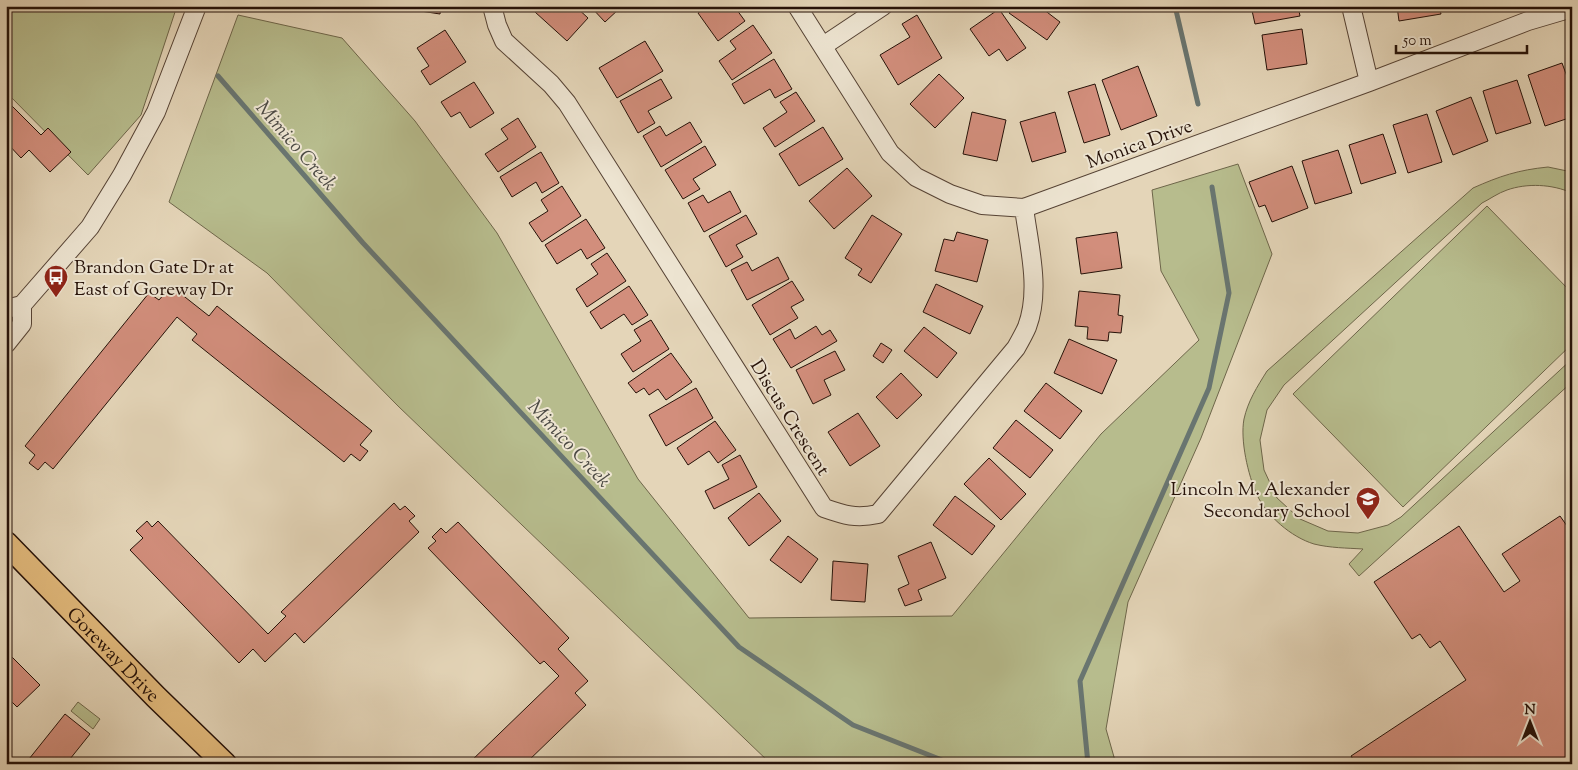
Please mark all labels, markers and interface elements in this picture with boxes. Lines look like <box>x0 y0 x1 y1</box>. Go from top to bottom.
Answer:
scale bar <box>1396 22 1527 54</box>
text: 50 m <box>1402 31 1432 52</box>
water label: Mimico Creek <box>248 95 342 198</box>
street label: Monica Drive <box>1083 114 1197 177</box>
place label: Brandon Gate Dr at East of Goreway Dr <box>74 255 234 304</box>
bus stop icon: Brandon Gate Dr at East of Goreway Dr <box>43 264 69 298</box>
street label: Discus Crescent <box>742 355 836 482</box>
water label: Mimico Creek <box>520 394 617 495</box>
place label: Lincoln M. Alexander Secondary School <box>1170 477 1350 526</box>
school or university icon: Lincoln M. Alexander Secondary School <box>1355 486 1381 520</box>
street label: Goreway Drive <box>60 602 165 710</box>
north arrow <box>1506 698 1556 748</box>
text: N <box>1524 701 1536 721</box>

